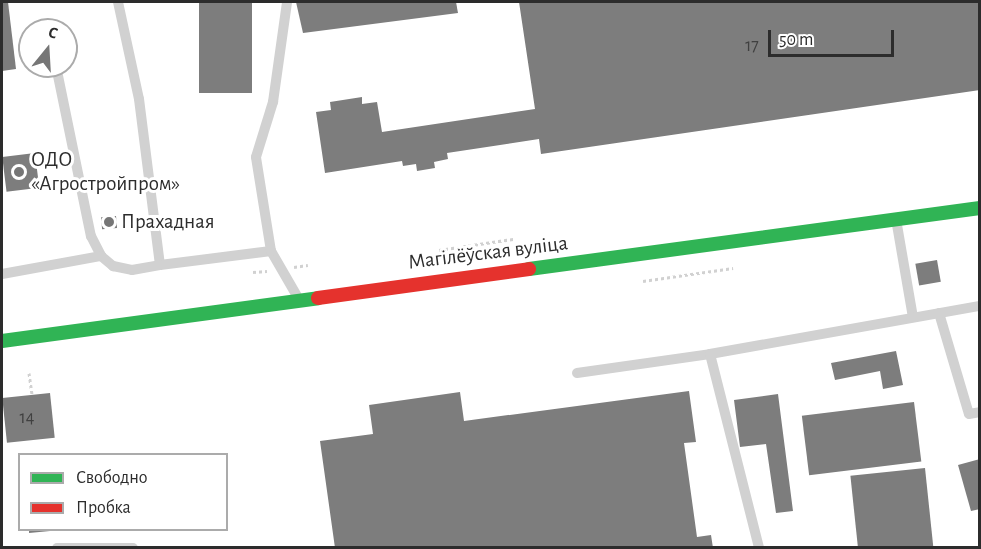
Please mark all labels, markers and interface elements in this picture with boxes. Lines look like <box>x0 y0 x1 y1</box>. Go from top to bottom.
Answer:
north arrow <box>18 18 78 78</box>
scale bar <box>771 18 897 56</box>
text: С <box>46 24 60 42</box>
text: 50 m <box>779 31 813 49</box>
house number: 17 <box>745 35 759 57</box>
place label: ОДО «Агростройпром» <box>31 147 180 197</box>
marker: ОДО «Агростройпром» <box>12 165 26 179</box>
place label: Прахадная <box>121 209 214 235</box>
marker: Прахадная <box>102 215 116 229</box>
street label: Магілёўская вуліца <box>407 231 569 275</box>
house number: 14 <box>20 407 34 429</box>
legend <box>18 453 228 531</box>
text: Свободно <box>76 469 148 487</box>
text: Пробка <box>76 499 131 517</box>

